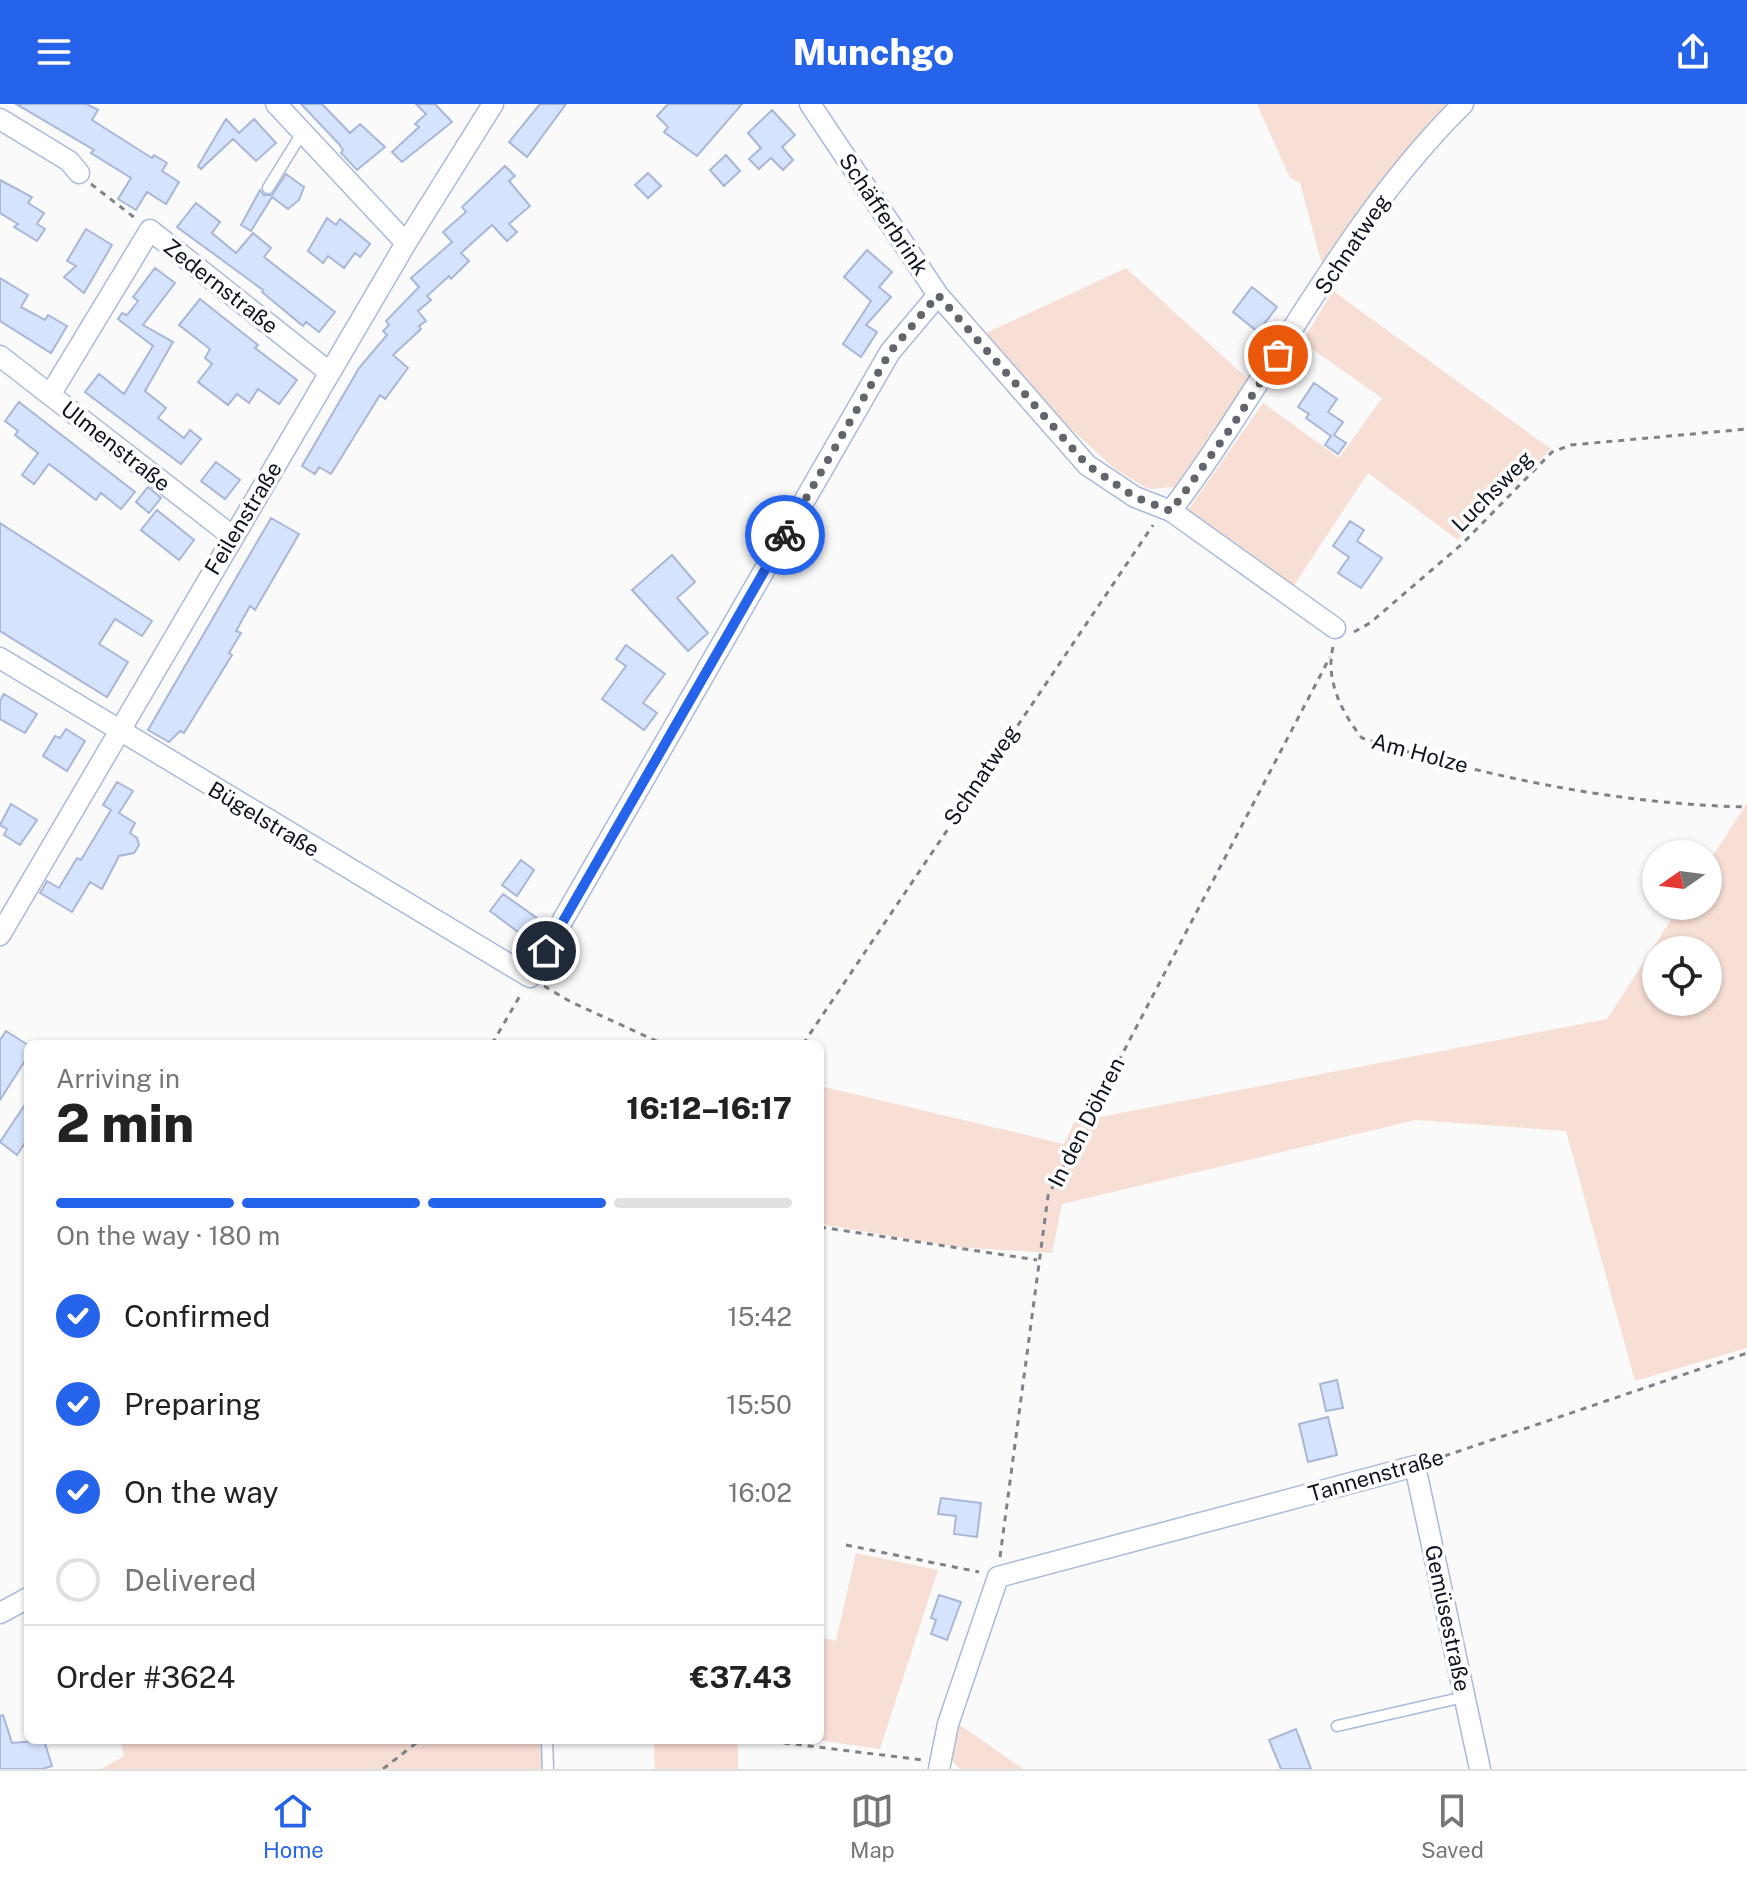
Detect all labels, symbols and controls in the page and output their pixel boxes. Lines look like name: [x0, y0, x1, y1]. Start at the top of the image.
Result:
icon: menu: [32, 30, 76, 74]
icon: share: [1671, 30, 1715, 74]
text: Munchgo: [793, 31, 954, 73]
street label: Schäfferbrink: [834, 148, 934, 280]
street label: Schnatweg: [1309, 189, 1395, 299]
street label: Zedernstraße: [159, 233, 283, 339]
pin: [1244, 321, 1312, 389]
icon: bag: [1256, 333, 1300, 377]
street label: Ulmenstraße: [56, 395, 176, 497]
street label: Luchsweg: [1446, 445, 1538, 537]
street label: Feilenstraße: [199, 457, 287, 579]
courier: [745, 495, 825, 575]
icon: bike: [763, 513, 807, 557]
street label: Schnatweg: [938, 720, 1024, 830]
street label: Am Holze: [1369, 728, 1471, 778]
street label: Bügelstraße: [204, 776, 324, 862]
north arrow: [1642, 840, 1722, 920]
map controls: [1642, 840, 1722, 1016]
pin: [512, 917, 580, 985]
icon: home: [524, 929, 568, 973]
button: locate: [1642, 936, 1722, 1016]
street label: In den Döhren: [1042, 1053, 1130, 1191]
text: Arriving in: [56, 1063, 180, 1094]
text: 16:12–16:17: [626, 1090, 792, 1126]
text: 2 min: [56, 1093, 194, 1154]
text: On the way · 180 m: [56, 1220, 280, 1251]
icon: check: [56, 1294, 100, 1338]
text: Confirmed: [124, 1298, 270, 1334]
text: 15:42: [727, 1301, 792, 1332]
icon: check: [56, 1382, 100, 1426]
text: Preparing: [124, 1386, 261, 1422]
text: 15:50: [726, 1389, 792, 1420]
street label: Tannenstraße: [1305, 1443, 1447, 1507]
icon: check: [56, 1470, 100, 1514]
text: On the way: [124, 1474, 278, 1510]
text: 16:02: [728, 1477, 792, 1508]
street label: Gemüsestraße: [1420, 1542, 1476, 1694]
text: Delivered: [124, 1562, 256, 1598]
text: Order #3624: [56, 1659, 235, 1695]
text: €37.43: [690, 1659, 792, 1695]
tab: Home: [263, 1789, 324, 1863]
tab: Map: [850, 1789, 895, 1863]
tab: Saved: [1421, 1789, 1484, 1863]

